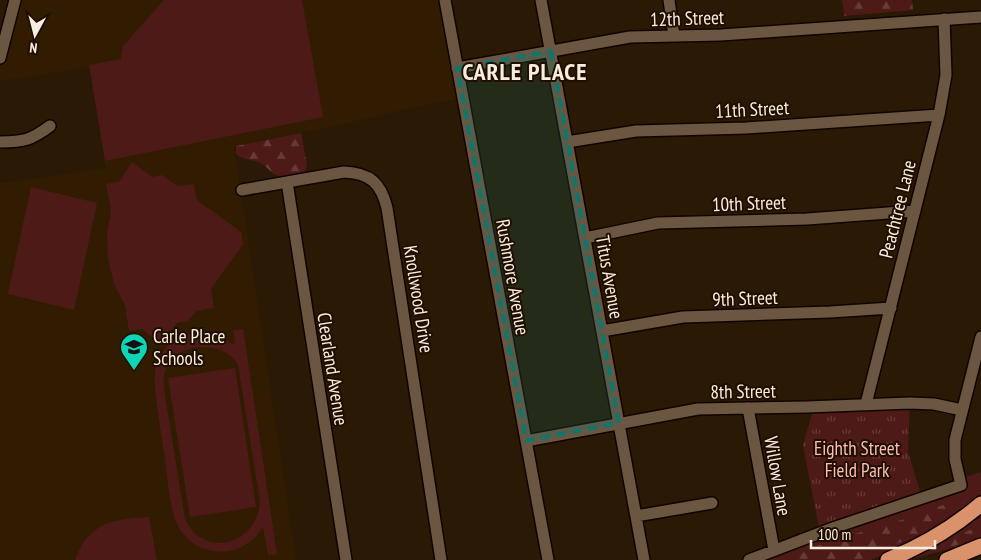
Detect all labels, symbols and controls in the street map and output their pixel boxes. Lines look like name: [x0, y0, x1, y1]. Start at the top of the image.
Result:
street label: 12th Street: [650, 5, 725, 31]
north arrow: [10, 10, 60, 60]
text: N: [29, 39, 38, 57]
district label: CARLE PLACE: [462, 56, 588, 87]
street label: 11th Street: [714, 95, 790, 123]
street label: Peachtree Lane: [873, 157, 921, 260]
street label: 10th Street: [712, 190, 787, 216]
street label: Rushmore Avenue: [491, 217, 535, 337]
street label: Titus Avenue: [591, 234, 629, 321]
street label: Knollwood Drive: [399, 243, 439, 355]
street label: 9th Street: [712, 285, 779, 311]
street label: Clearland Avenue: [312, 311, 354, 427]
place label: Carle Place Schools: [153, 324, 226, 370]
school or university icon: Carle Place Schools: [119, 332, 149, 371]
street label: 8th Street: [710, 378, 777, 404]
street label: Willow Lane: [759, 434, 797, 518]
park label: Eighth Street Field Park: [814, 436, 901, 482]
scale bar: [811, 518, 935, 550]
text: 100 m: [818, 525, 851, 544]

